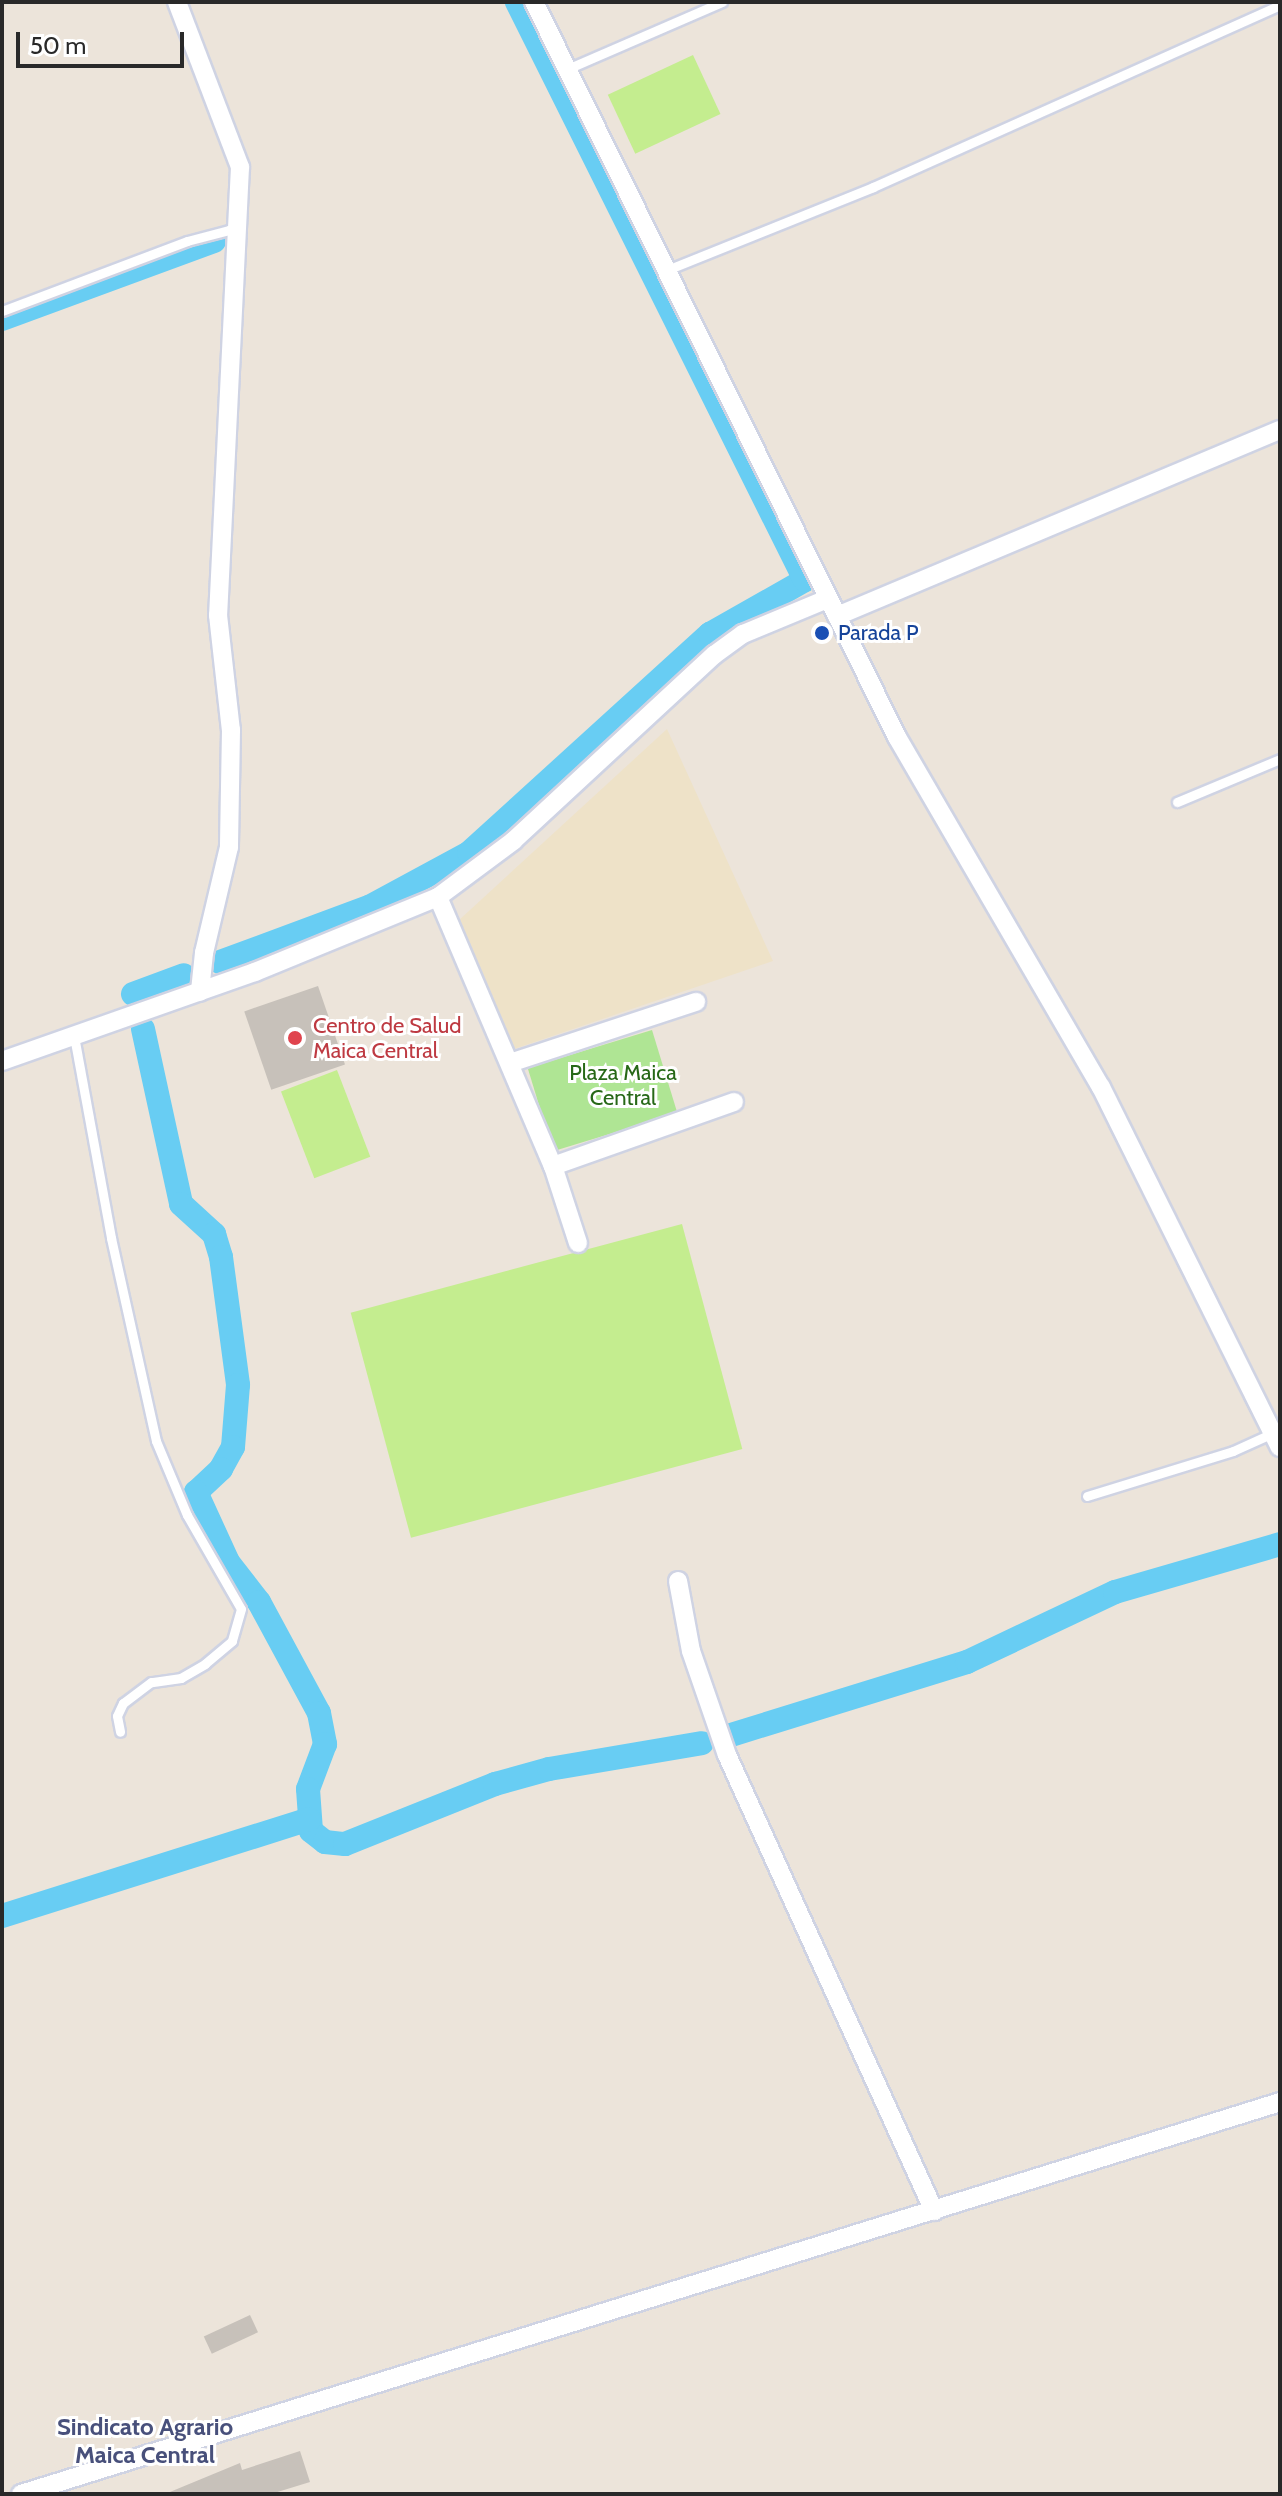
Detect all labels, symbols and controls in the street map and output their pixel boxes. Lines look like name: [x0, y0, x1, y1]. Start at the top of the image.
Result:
scale bar: [20, 16, 188, 66]
text: 50 m: [30, 31, 86, 60]
place label: Parada P: [838, 620, 918, 646]
marker: Parada P: [813, 624, 831, 642]
place label: Centro de Salud Maica Central: [313, 1012, 462, 1064]
marker: Centro de Salud Maica Central: [284, 1027, 306, 1049]
park label: Plaza Maica Central: [569, 1059, 677, 1110]
district label: Sindicato Agrario Maica Central: [57, 2413, 233, 2469]

